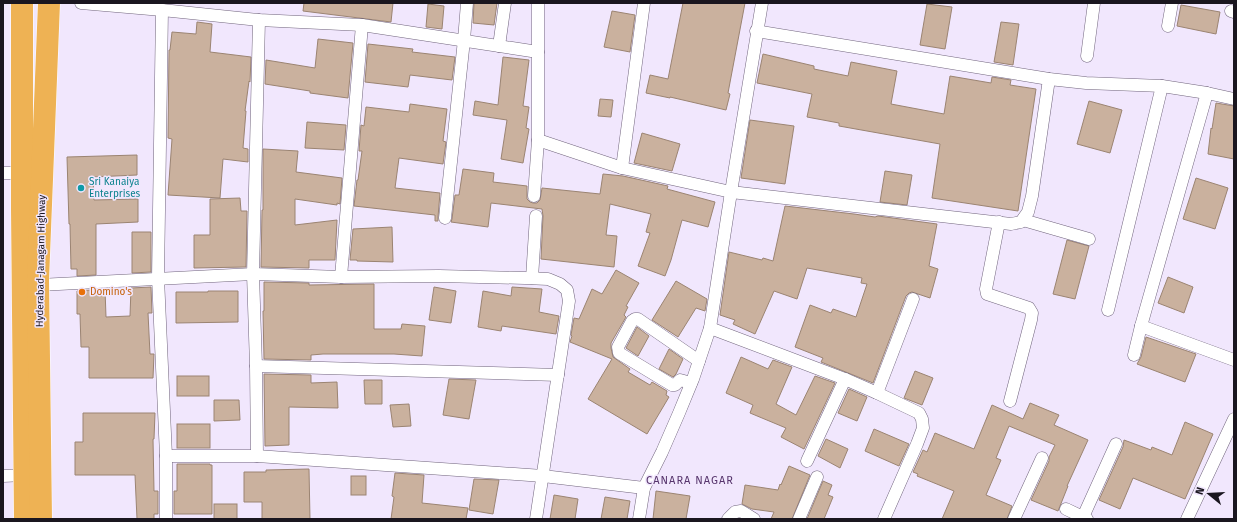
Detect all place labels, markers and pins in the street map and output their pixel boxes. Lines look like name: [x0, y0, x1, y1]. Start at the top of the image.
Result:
place label: Sri Kanaiya Enterprises: [89, 176, 141, 200]
marker: Sri Kanaiya Enterprises: [76, 183, 86, 193]
place label: Domino's: [90, 286, 132, 298]
marker: Domino's: [77, 287, 87, 297]

